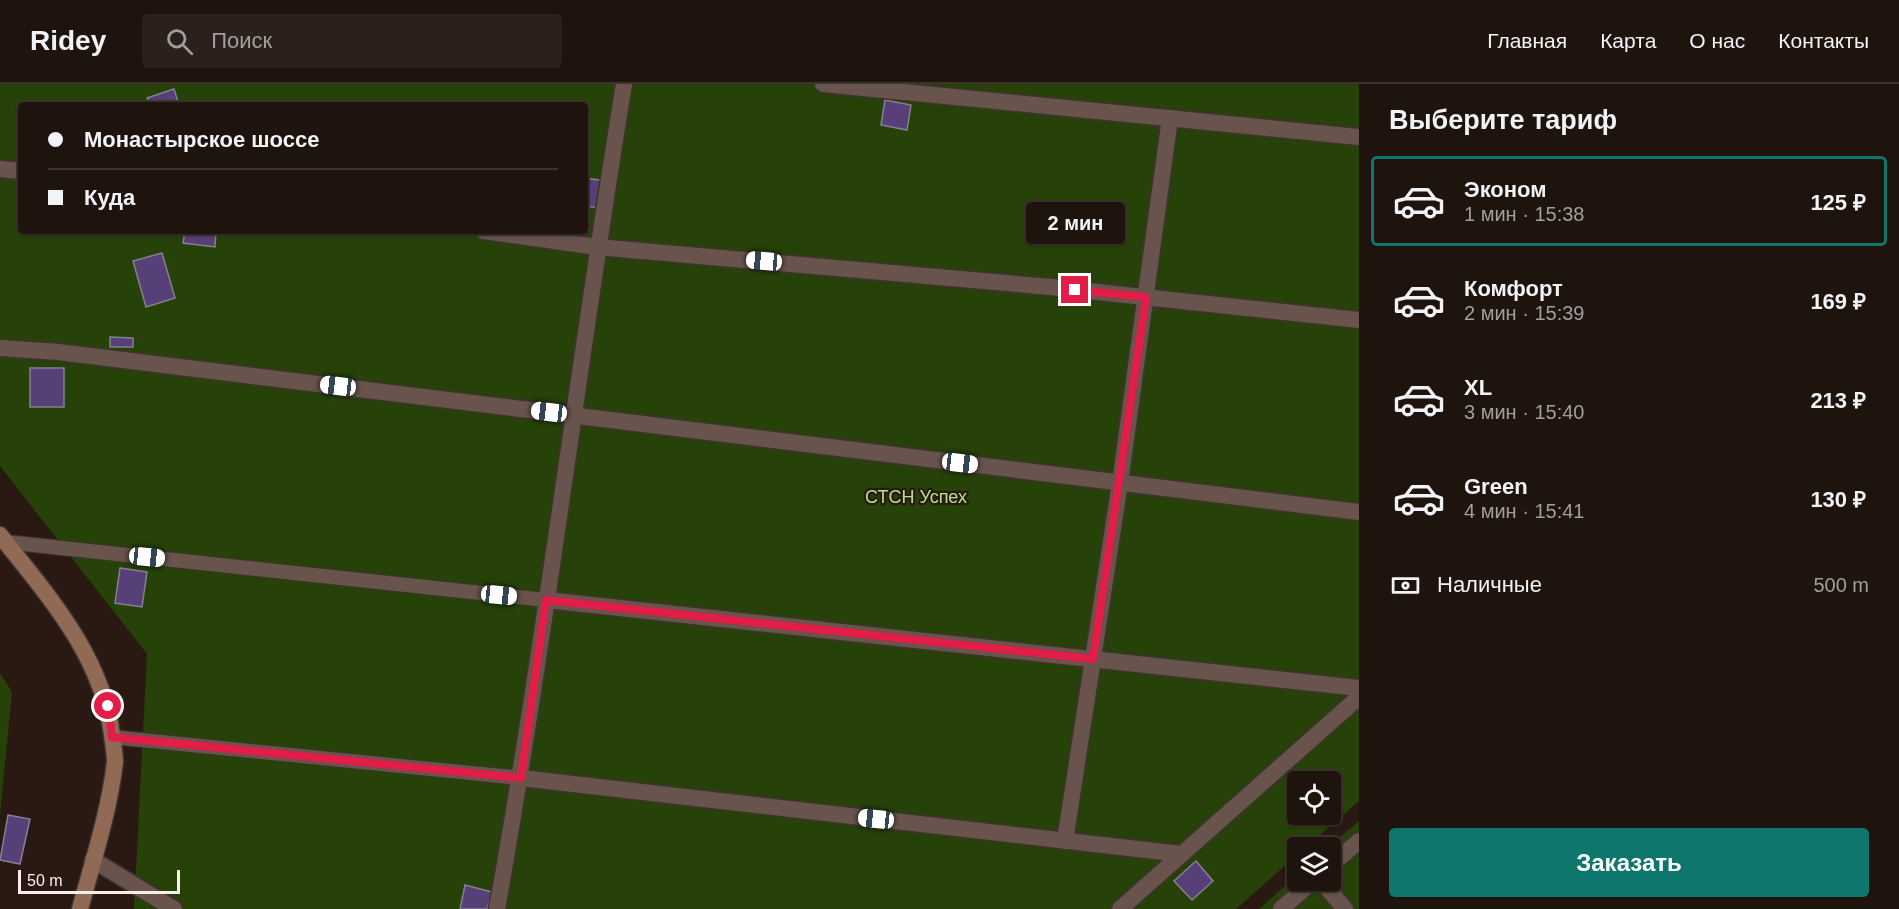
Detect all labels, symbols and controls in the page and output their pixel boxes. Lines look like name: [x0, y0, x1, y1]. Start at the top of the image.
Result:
search box: [142, 14, 562, 68]
text: Ridey: [30, 25, 106, 56]
icon: search: [163, 25, 196, 58]
text: Поиск: [211, 28, 272, 53]
text: Главная: [1487, 29, 1567, 52]
text: Карта: [1600, 29, 1656, 52]
text: О нас: [1689, 29, 1745, 52]
text: Контакты: [1778, 29, 1869, 52]
text: Выберите тариф: [1389, 105, 1617, 135]
text: Монастырское шоссе: [84, 127, 319, 152]
icon: car: [1392, 174, 1446, 228]
text: Эконом: [1464, 177, 1547, 202]
text: Куда: [84, 185, 135, 210]
text: 125 ₽: [1810, 190, 1866, 215]
callout: 2 мин: [1026, 203, 1124, 245]
text: 1 мин · 15:38: [1464, 203, 1584, 225]
text: 2 мин: [1048, 212, 1103, 234]
car: [745, 250, 783, 272]
icon: car: [1392, 273, 1446, 327]
route end: [1061, 276, 1088, 303]
text: Комфорт: [1464, 276, 1563, 301]
text: 169 ₽: [1810, 289, 1866, 314]
text: 2 мин · 15:39: [1464, 302, 1584, 324]
icon: car: [1392, 372, 1446, 426]
car: [319, 375, 357, 397]
text: XL: [1464, 375, 1492, 400]
text: 213 ₽: [1810, 388, 1866, 413]
car: [530, 401, 568, 423]
text: 3 мин · 15:40: [1464, 401, 1584, 423]
car: [941, 452, 979, 474]
icon: car: [1392, 471, 1446, 525]
text: Green: [1464, 474, 1528, 499]
park label: СТСН Успех: [865, 487, 967, 507]
text: 130 ₽: [1810, 487, 1866, 512]
text: 4 мин · 15:41: [1464, 500, 1584, 522]
car: [128, 546, 166, 568]
icon: cash: [1389, 569, 1422, 602]
text: Наличные: [1437, 572, 1542, 597]
text: 500 m: [1813, 574, 1869, 596]
car: [480, 584, 518, 606]
route start: [94, 692, 121, 719]
map controls: [1287, 771, 1341, 891]
button: locate: [1287, 771, 1341, 825]
car: [857, 808, 895, 830]
button: Заказать: [1389, 828, 1869, 897]
button: layers: [1287, 837, 1341, 891]
scale bar: [18, 867, 180, 894]
text: 50 m: [27, 872, 63, 889]

